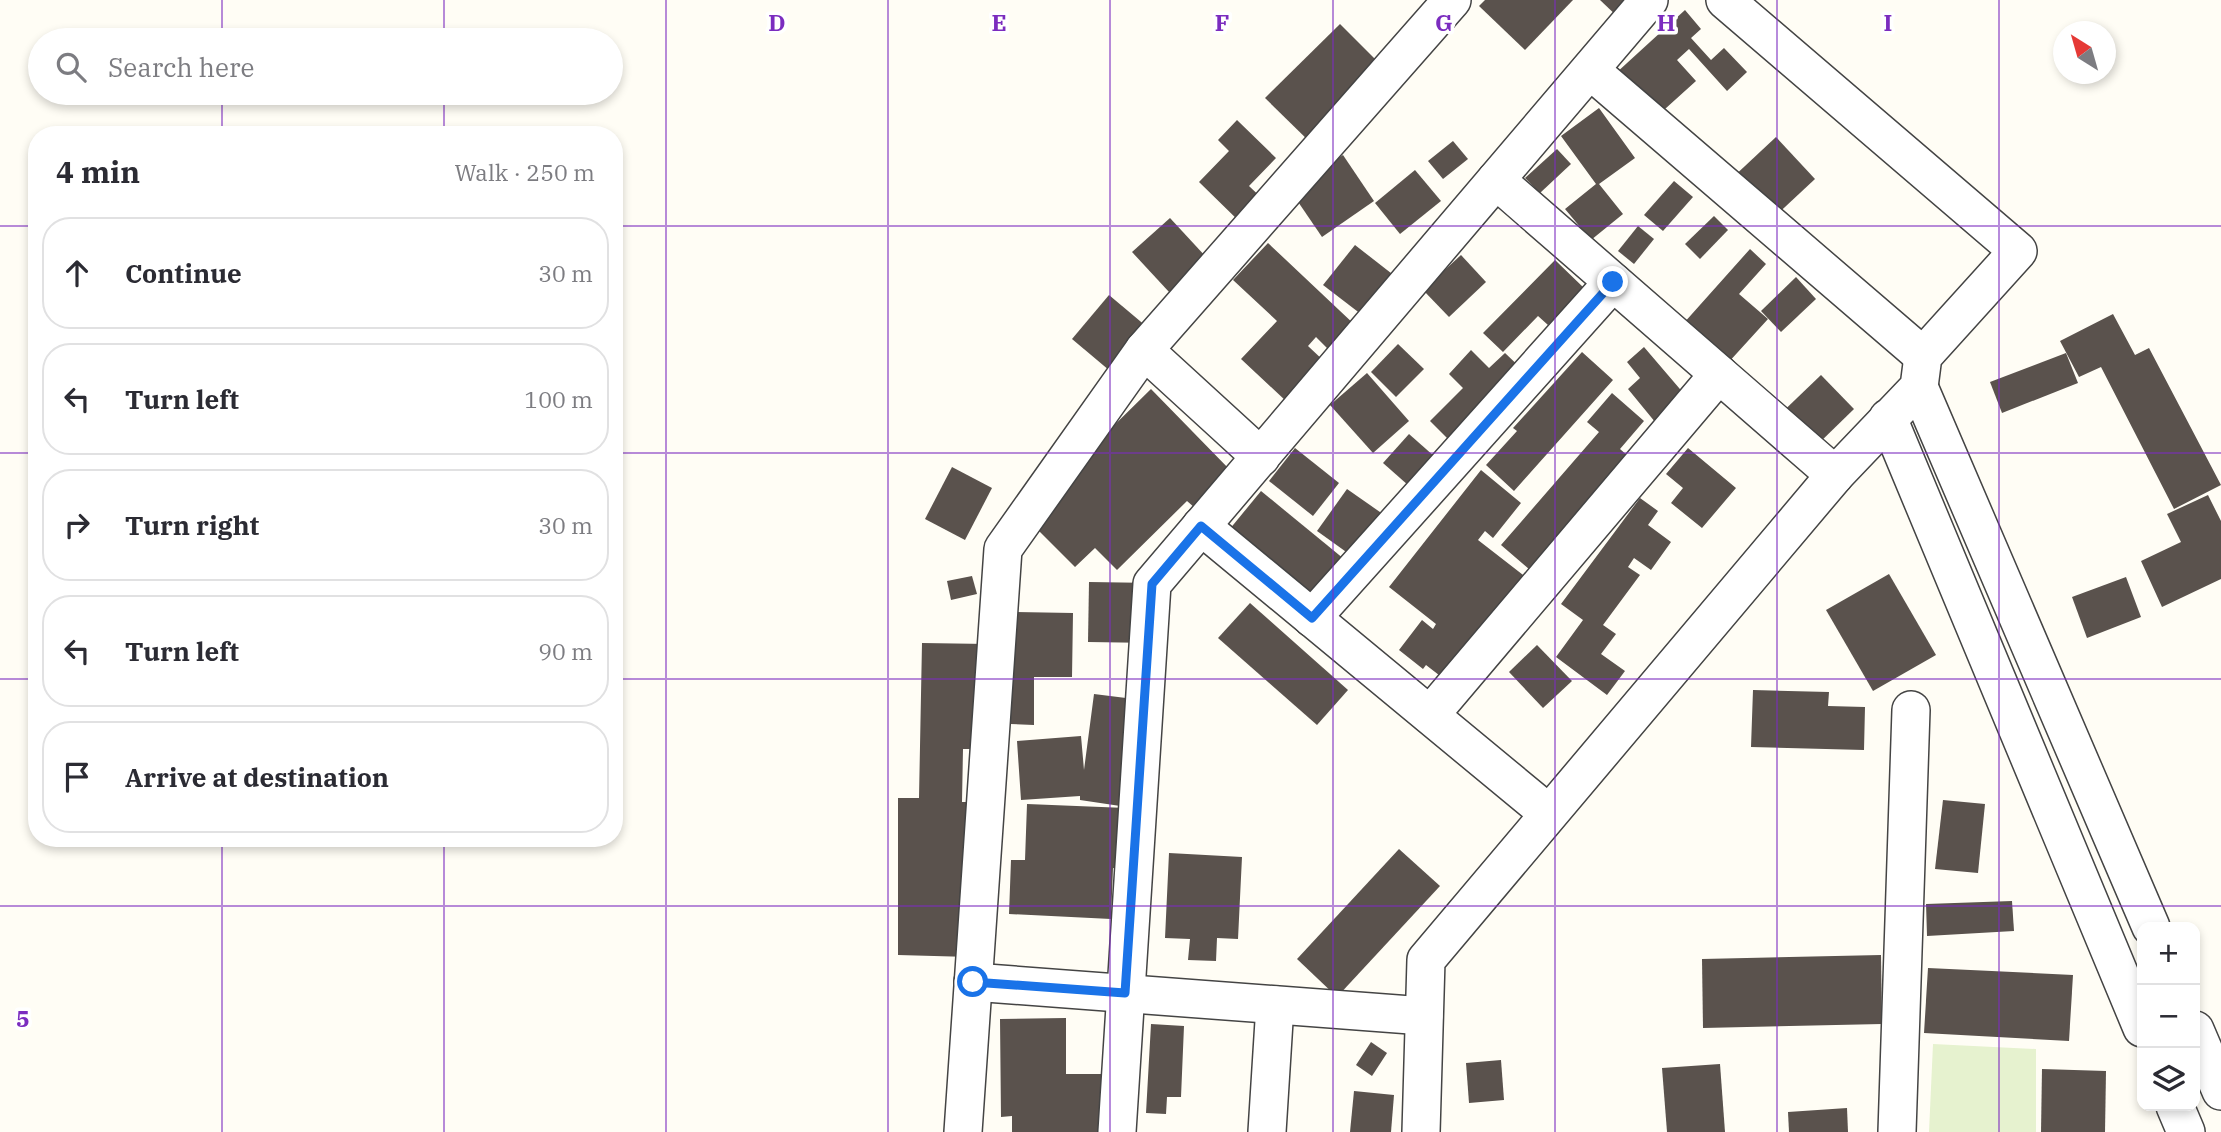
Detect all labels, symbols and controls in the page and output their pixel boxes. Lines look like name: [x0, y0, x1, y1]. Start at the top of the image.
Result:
text: D: [768, 7, 786, 37]
text: E: [991, 7, 1007, 37]
text: F: [1215, 7, 1229, 37]
text: G: [1435, 7, 1453, 37]
text: H: [1657, 7, 1675, 37]
text: I: [1884, 7, 1892, 37]
north arrow: [2053, 21, 2116, 84]
search box: [28, 28, 623, 105]
icon: search: [52, 48, 90, 86]
text: Search here: [108, 50, 254, 84]
text: 4 min: [56, 152, 140, 191]
text: Walk · 250 m: [454, 157, 595, 187]
icon: ahead: [58, 254, 96, 292]
text: Continue: [125, 256, 242, 290]
text: 30 m: [538, 258, 593, 288]
route end: [1597, 266, 1628, 297]
icon: left: [58, 380, 96, 418]
text: Turn left: [125, 382, 239, 416]
text: 100 m: [524, 384, 593, 414]
icon: right: [58, 506, 96, 544]
text: Turn right: [125, 508, 259, 542]
text: 30 m: [538, 510, 593, 540]
icon: left: [58, 632, 96, 670]
text: Turn left: [125, 634, 239, 668]
text: 90 m: [538, 636, 593, 666]
icon: arrive: [58, 758, 96, 796]
text: Arrive at destination: [125, 760, 389, 794]
map controls: [2137, 922, 2200, 1111]
button: +: [2137, 922, 2200, 985]
route start: [957, 966, 988, 997]
button: −: [2137, 985, 2200, 1048]
text: 5: [16, 1003, 30, 1033]
button: layers: [2137, 1048, 2200, 1111]

